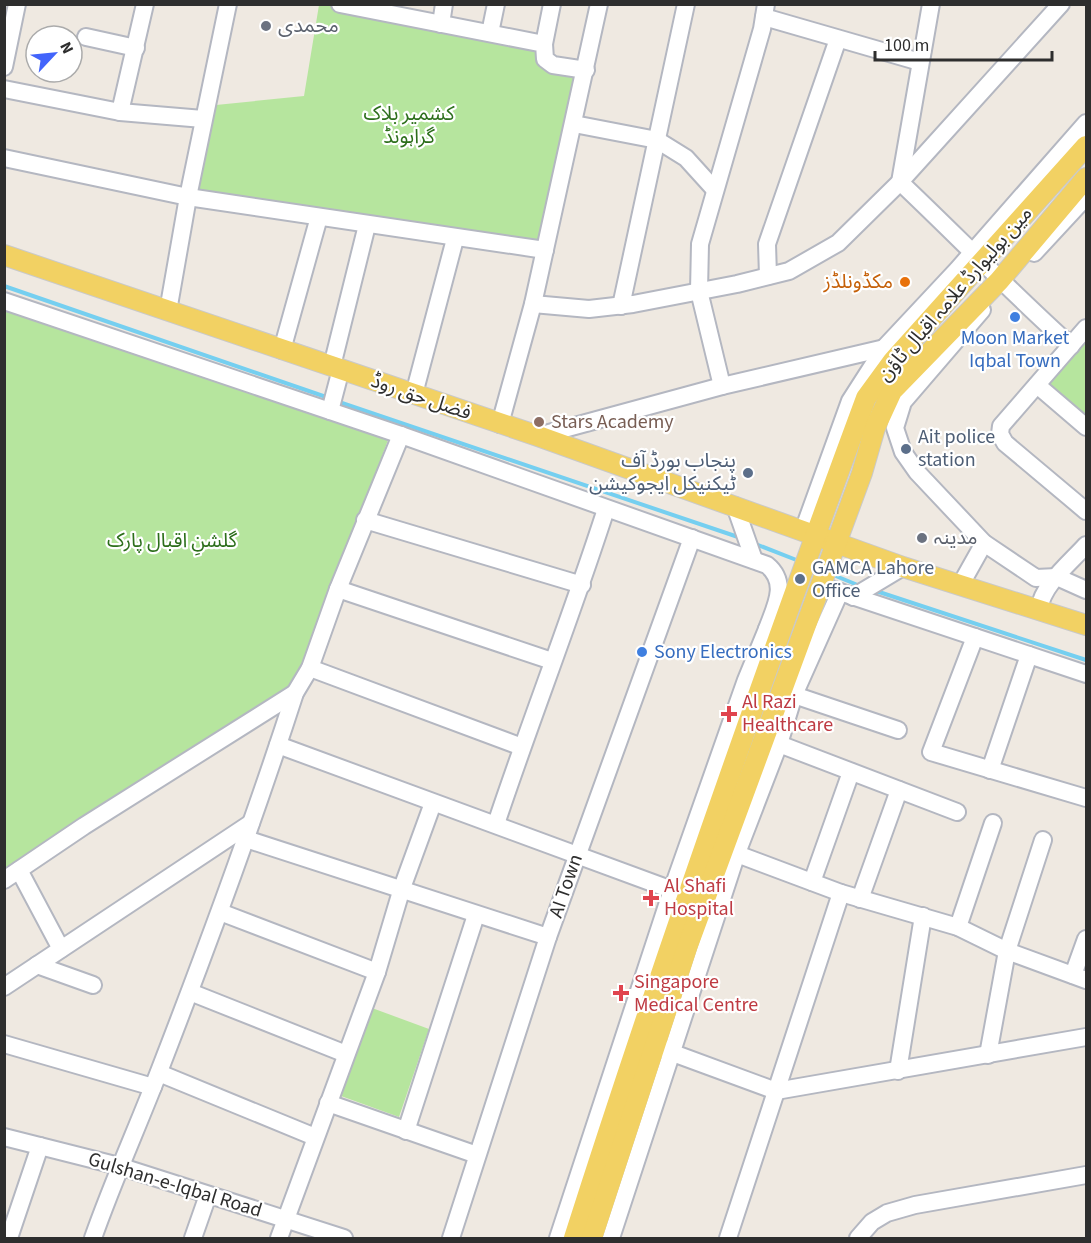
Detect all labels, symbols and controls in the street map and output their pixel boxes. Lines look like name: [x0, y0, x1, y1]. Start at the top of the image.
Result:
place label: محمدی: [278, 12, 339, 40]
marker: محمدی: [259, 19, 273, 33]
north arrow: [24, 24, 84, 84]
scale bar: [875, 24, 1052, 62]
text: 100 m: [884, 33, 929, 58]
text: N: [54, 38, 79, 57]
park label: کشمیر بلاک ﮔﺮﺍﮨﻮﻧﮉ: [363, 100, 455, 151]
street label: مین بولیوارڈ علامہ اقبال ٹاؤن: [871, 201, 1039, 387]
place label: مکڈونلڈز: [822, 268, 893, 296]
marker: مکڈونلڈز: [898, 275, 912, 289]
marker: Moon Market Iqbal Town: [1008, 310, 1022, 324]
place label: Moon Market Iqbal Town: [961, 324, 1070, 375]
street label: فضل حق روڈ: [367, 367, 475, 427]
place label: Stars Academy: [551, 408, 674, 436]
marker: Stars Academy: [532, 415, 546, 429]
place label: Ait police station: [918, 423, 995, 474]
marker: Ait police station: [899, 442, 913, 456]
place label: پنجاب بورڈ آف ٹیکنیکل ایجوکیشن: [589, 447, 736, 498]
marker: پنجاب بورڈ آف ٹیکنیکل ایجوکیشن: [741, 466, 755, 480]
place label: مدینہ: [934, 524, 978, 552]
park label: گلشنِ اقبال پارک: [107, 527, 238, 556]
marker: مدینہ: [915, 531, 929, 545]
place label: GAMCA Lahore Office: [812, 554, 934, 605]
marker: GAMCA Lahore Office: [793, 572, 807, 586]
place label: Sony Electronics: [654, 638, 792, 666]
marker: Sony Electronics: [635, 645, 649, 659]
place label: Al Razi Healthcare: [742, 688, 833, 739]
marker: Al Razi Healthcare: [720, 705, 738, 723]
street label: AI Town: [542, 850, 590, 922]
place label: Al Shafi Hospital: [664, 872, 734, 923]
marker: Al Shafi Hospital: [642, 889, 660, 907]
place label: Singapore Medical Centre: [634, 968, 758, 1019]
marker: Singapore Medical Centre: [612, 984, 630, 1002]
street label: Gulshan-e-Iqbal Road: [85, 1145, 265, 1225]

